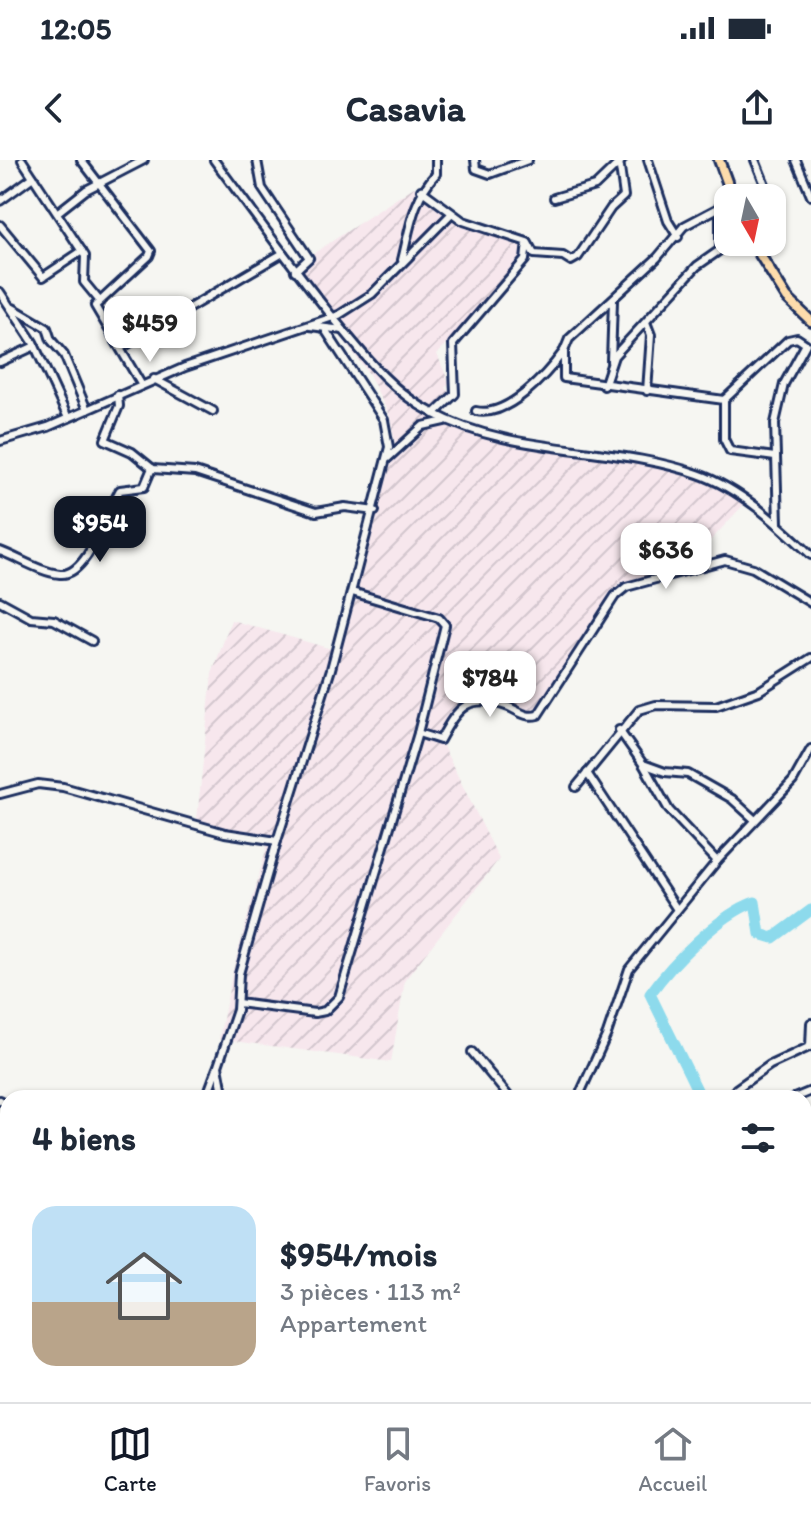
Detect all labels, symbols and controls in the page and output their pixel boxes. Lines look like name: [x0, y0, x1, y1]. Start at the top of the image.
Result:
text: 12:05: [40, 10, 111, 47]
icon: back: [32, 86, 76, 130]
icon: share: [735, 86, 779, 130]
text: Casavia: [345, 87, 466, 130]
north arrow: [714, 184, 786, 256]
map controls: [714, 184, 786, 256]
pin: $459: [103, 296, 197, 364]
text: $459: [122, 306, 178, 338]
pin: $954: [53, 496, 147, 564]
text: $954: [72, 506, 128, 538]
pin: $636: [619, 523, 713, 591]
text: $636: [639, 533, 693, 565]
pin: $784: [443, 651, 537, 719]
text: $784: [462, 661, 518, 693]
icon: filters: [736, 1116, 780, 1160]
text: 4 biens: [32, 1118, 136, 1159]
text: $954/mois: [280, 1234, 437, 1275]
icon: home: [96, 1238, 192, 1334]
text: 3 pièces · 113 m²: [280, 1275, 461, 1307]
text: Appartement: [280, 1307, 427, 1339]
tab: Carte: [104, 1422, 157, 1497]
tab: Favoris: [364, 1422, 431, 1497]
tab: Accueil: [638, 1422, 707, 1497]

